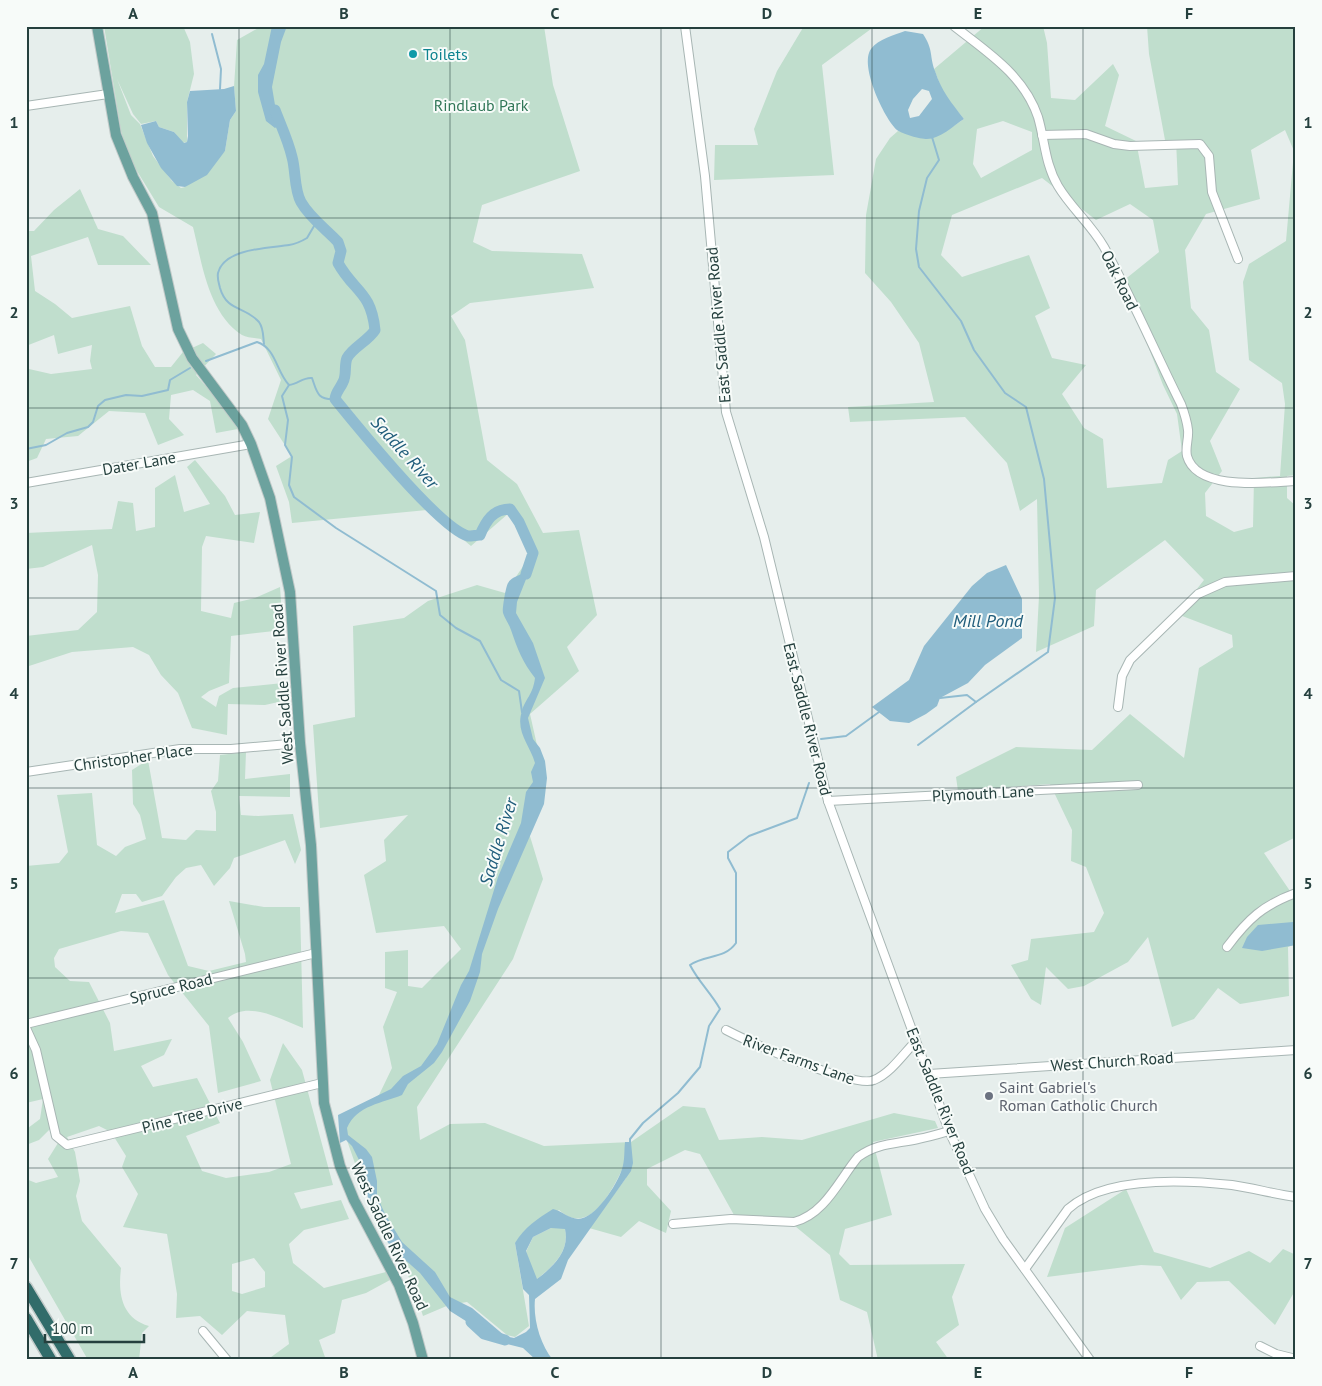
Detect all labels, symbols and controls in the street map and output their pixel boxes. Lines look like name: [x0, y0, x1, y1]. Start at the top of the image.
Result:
text: A: [128, 3, 138, 23]
text: B: [339, 3, 349, 23]
text: C: [551, 3, 560, 23]
text: D: [762, 3, 772, 23]
text: E: [974, 3, 982, 23]
text: F: [1185, 3, 1193, 23]
place label: Toilets: [423, 44, 468, 64]
marker: Toilets: [407, 48, 419, 60]
park label: Rindlaub Park: [434, 95, 529, 115]
text: 1: [9, 112, 19, 132]
text: 1: [1303, 112, 1313, 132]
street label: East Saddle River Road: [701, 246, 735, 404]
street label: Oak Road: [1097, 247, 1143, 313]
text: 2: [9, 302, 19, 322]
text: 2: [1303, 302, 1313, 322]
water label: Saddle River: [366, 411, 445, 494]
street label: Dater Lane: [101, 447, 177, 479]
text: 3: [9, 493, 19, 513]
text: 3: [1303, 493, 1313, 513]
street label: West Saddle River Road: [266, 603, 298, 765]
water label: Mill Pond: [953, 609, 1024, 632]
street label: East Saddle River Road: [779, 641, 837, 797]
text: 4: [9, 683, 19, 703]
text: 4: [1303, 683, 1313, 703]
street label: Christopher Place: [72, 739, 194, 775]
street label: Plymouth Lane: [931, 780, 1035, 806]
water label: Saddle River: [474, 794, 523, 889]
text: 5: [9, 873, 19, 893]
text: 5: [1303, 873, 1313, 893]
street label: Spruce Road: [128, 968, 214, 1008]
street label: East Saddle River Road: [902, 1025, 980, 1177]
street label: River Farms Lane: [740, 1029, 858, 1089]
street label: West Church Road: [1050, 1047, 1174, 1075]
text: 6: [9, 1063, 19, 1083]
text: 6: [1303, 1063, 1313, 1083]
place label: Saint Gabriel's Roman Catholic Church: [999, 1077, 1158, 1115]
marker: Saint Gabriel's Roman Catholic Church: [983, 1090, 995, 1102]
street label: Pine Tree Drive: [140, 1093, 244, 1137]
street label: West Saddle River Road: [347, 1159, 433, 1313]
text: 7: [9, 1253, 19, 1273]
text: 7: [1303, 1253, 1313, 1273]
scale bar: [45, 1311, 144, 1343]
text: 100 m: [52, 1319, 93, 1338]
text: A: [128, 1362, 138, 1382]
text: B: [339, 1362, 349, 1382]
text: C: [551, 1362, 560, 1382]
text: D: [762, 1362, 772, 1382]
text: E: [974, 1362, 982, 1382]
text: F: [1185, 1362, 1193, 1382]

